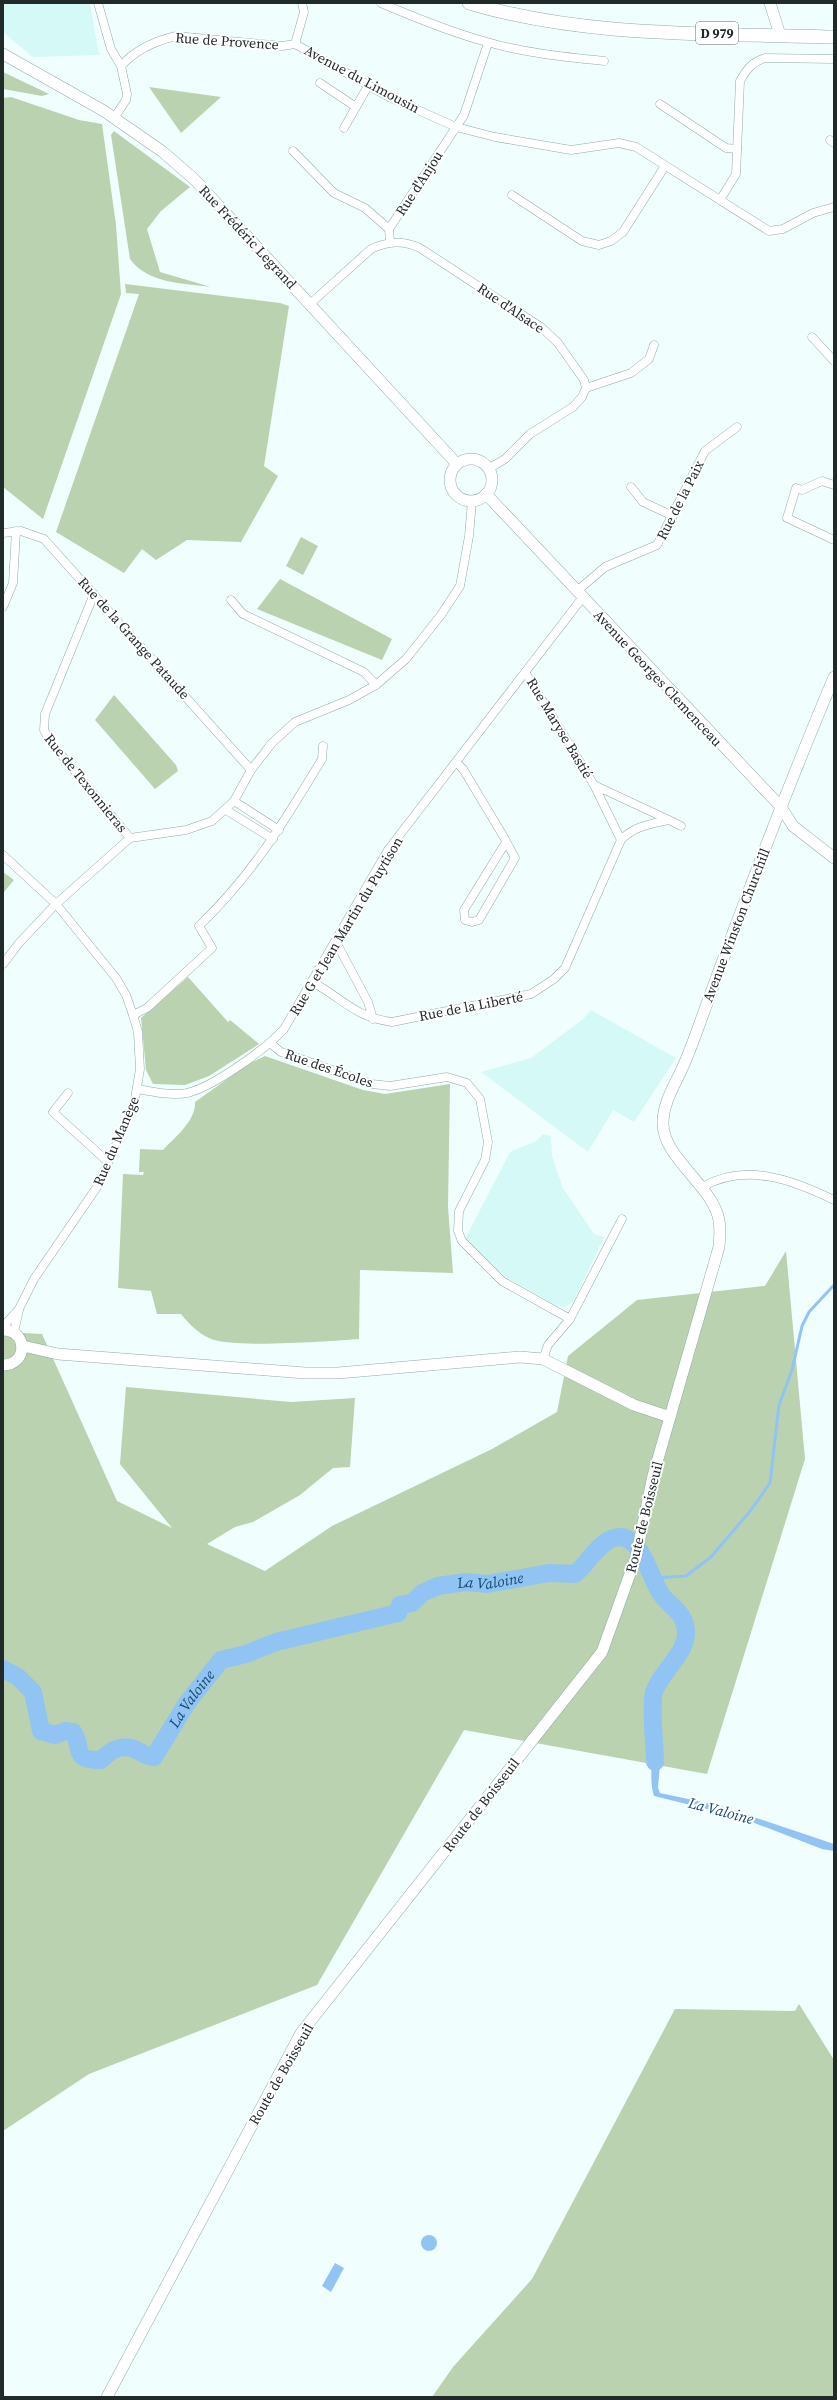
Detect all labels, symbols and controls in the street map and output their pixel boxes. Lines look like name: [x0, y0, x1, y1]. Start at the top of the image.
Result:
road number: D 979: [696, 22, 738, 44]
street label: Rue de Provence: [175, 27, 279, 55]
street label: Avenue du Limousin: [301, 40, 424, 118]
street label: Rue d'Anjou: [391, 147, 447, 219]
street label: Rue Frédéric Legrand: [195, 181, 302, 293]
street label: Rue d'Alsace: [473, 278, 549, 338]
street label: Rue de la Paix: [651, 456, 709, 543]
street label: Rue de la Grange Pataude: [73, 572, 195, 704]
street label: Avenue Georges Clemenceau: [589, 605, 727, 751]
street label: Rue Maryse Bastié: [522, 674, 598, 782]
street label: Rue de Texonnieras: [40, 729, 132, 837]
street label: Rue G et Jean Martin du Puytison: [284, 832, 408, 1019]
street label: Avenue Winston Churchill: [697, 845, 775, 1005]
street label: Rue de la Liberté: [417, 986, 525, 1026]
street label: Rue des Écoles: [282, 1044, 376, 1092]
street label: Rue du Manège: [88, 1093, 144, 1189]
street label: Route de Boisseuil: [620, 1459, 668, 1575]
water label: La Valoine: [455, 1567, 525, 1594]
water label: La Valoine: [163, 1665, 219, 1732]
street label: Route de Boisseuil: [438, 1754, 524, 1856]
water label: La Valoine: [685, 1792, 756, 1829]
street label: Route de Boisseuil: [244, 2019, 318, 2129]

